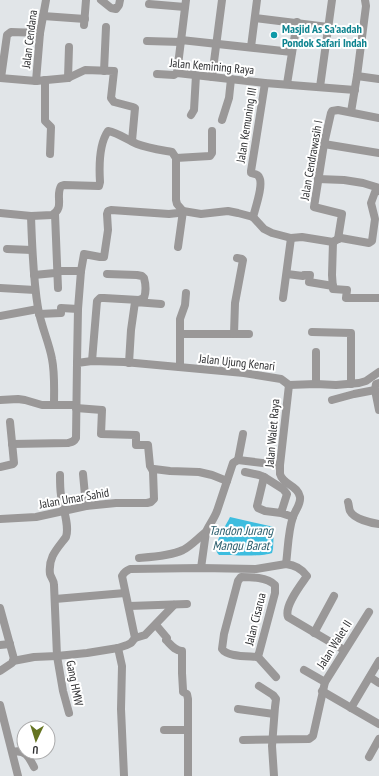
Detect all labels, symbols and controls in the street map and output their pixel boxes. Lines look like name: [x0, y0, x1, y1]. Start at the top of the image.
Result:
street label: Jalan Cendana: [18, 9, 40, 70]
place label: Masjid As Sa'aadah Pondok Safari Indah: [282, 21, 367, 50]
marker: Masjid As Sa'aadah Pondok Safari Indah: [269, 30, 279, 40]
street label: Jalan Kemining Raya: [168, 55, 255, 77]
street label: Jalan Kemuning III: [233, 86, 259, 165]
street label: Jalan Cendrawasih I: [296, 119, 325, 202]
street label: Jalan Ujung Kenari: [197, 350, 276, 373]
street label: Jalan Walet Raya: [261, 398, 282, 469]
street label: Jalan Umar Sahid: [37, 484, 110, 512]
water label: Tandon Jurang Mangu Barat: [209, 522, 274, 554]
street label: Jalan Cisarua: [241, 591, 269, 648]
street label: Jalan Walet II: [313, 617, 355, 672]
street label: Gang HMW: [63, 659, 87, 707]
north arrow: [16, 720, 56, 760]
text: U: [32, 743, 39, 757]

